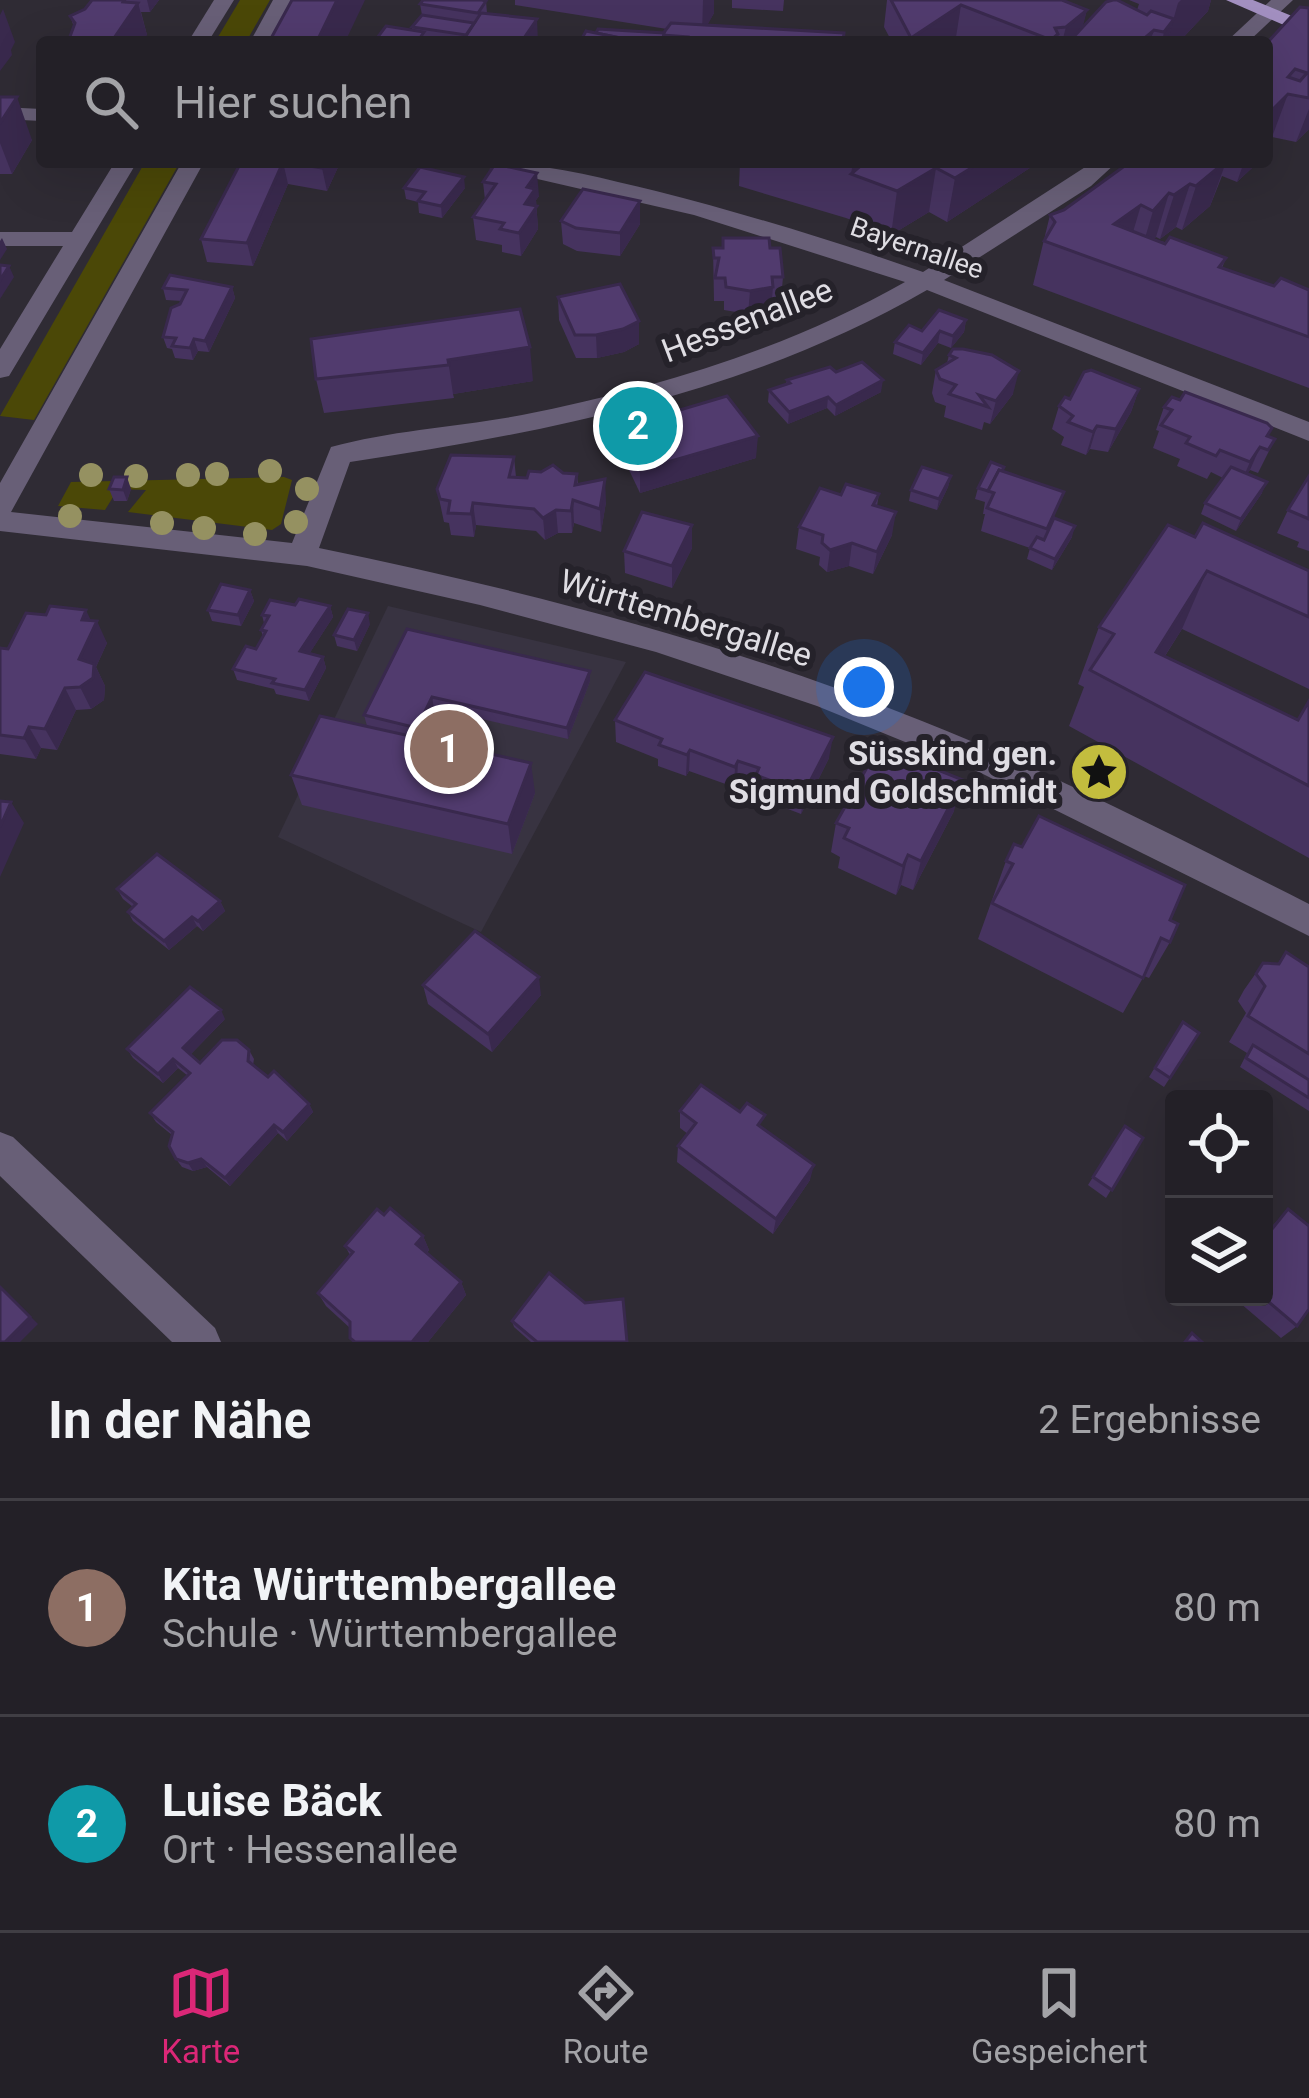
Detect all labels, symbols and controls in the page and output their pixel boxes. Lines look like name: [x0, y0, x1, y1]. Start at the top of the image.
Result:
search box: [36, 36, 1273, 168]
icon: search: [78, 69, 144, 135]
text: Hier suchen: [174, 76, 412, 129]
street label: Bayernallee: [846, 210, 988, 286]
street label: Hessenallee: [656, 270, 838, 370]
pin: 2: [599, 381, 677, 471]
street label: Württembergallee: [555, 561, 817, 675]
your location: [834, 657, 894, 717]
pin: 1: [410, 704, 488, 794]
place label: Süsskind gen. Sigmund Goldschmidt: [729, 734, 1057, 811]
place icon: Süsskind gen. Sigmund Goldschmidt: [1068, 741, 1130, 803]
map controls: [1165, 1090, 1273, 1306]
button: locate: [1165, 1090, 1273, 1198]
button: layers: [1165, 1198, 1273, 1306]
text: In der Nähe: [48, 1391, 311, 1450]
text: 2 Ergebnisse: [1038, 1397, 1261, 1443]
text: Kita Württembergallee: [162, 1558, 616, 1611]
text: 1: [76, 1585, 98, 1631]
text: 80 m: [1173, 1585, 1261, 1631]
text: Schule · Württembergallee: [162, 1611, 617, 1657]
text: Luise Bäck: [162, 1774, 382, 1827]
text: 2: [76, 1801, 98, 1847]
text: 80 m: [1173, 1801, 1261, 1847]
text: Ort · Hessenallee: [162, 1827, 458, 1873]
tab: Karte: [161, 1960, 240, 2071]
tab: Route: [563, 1960, 648, 2071]
tab: Gespeichert: [971, 1960, 1148, 2071]

